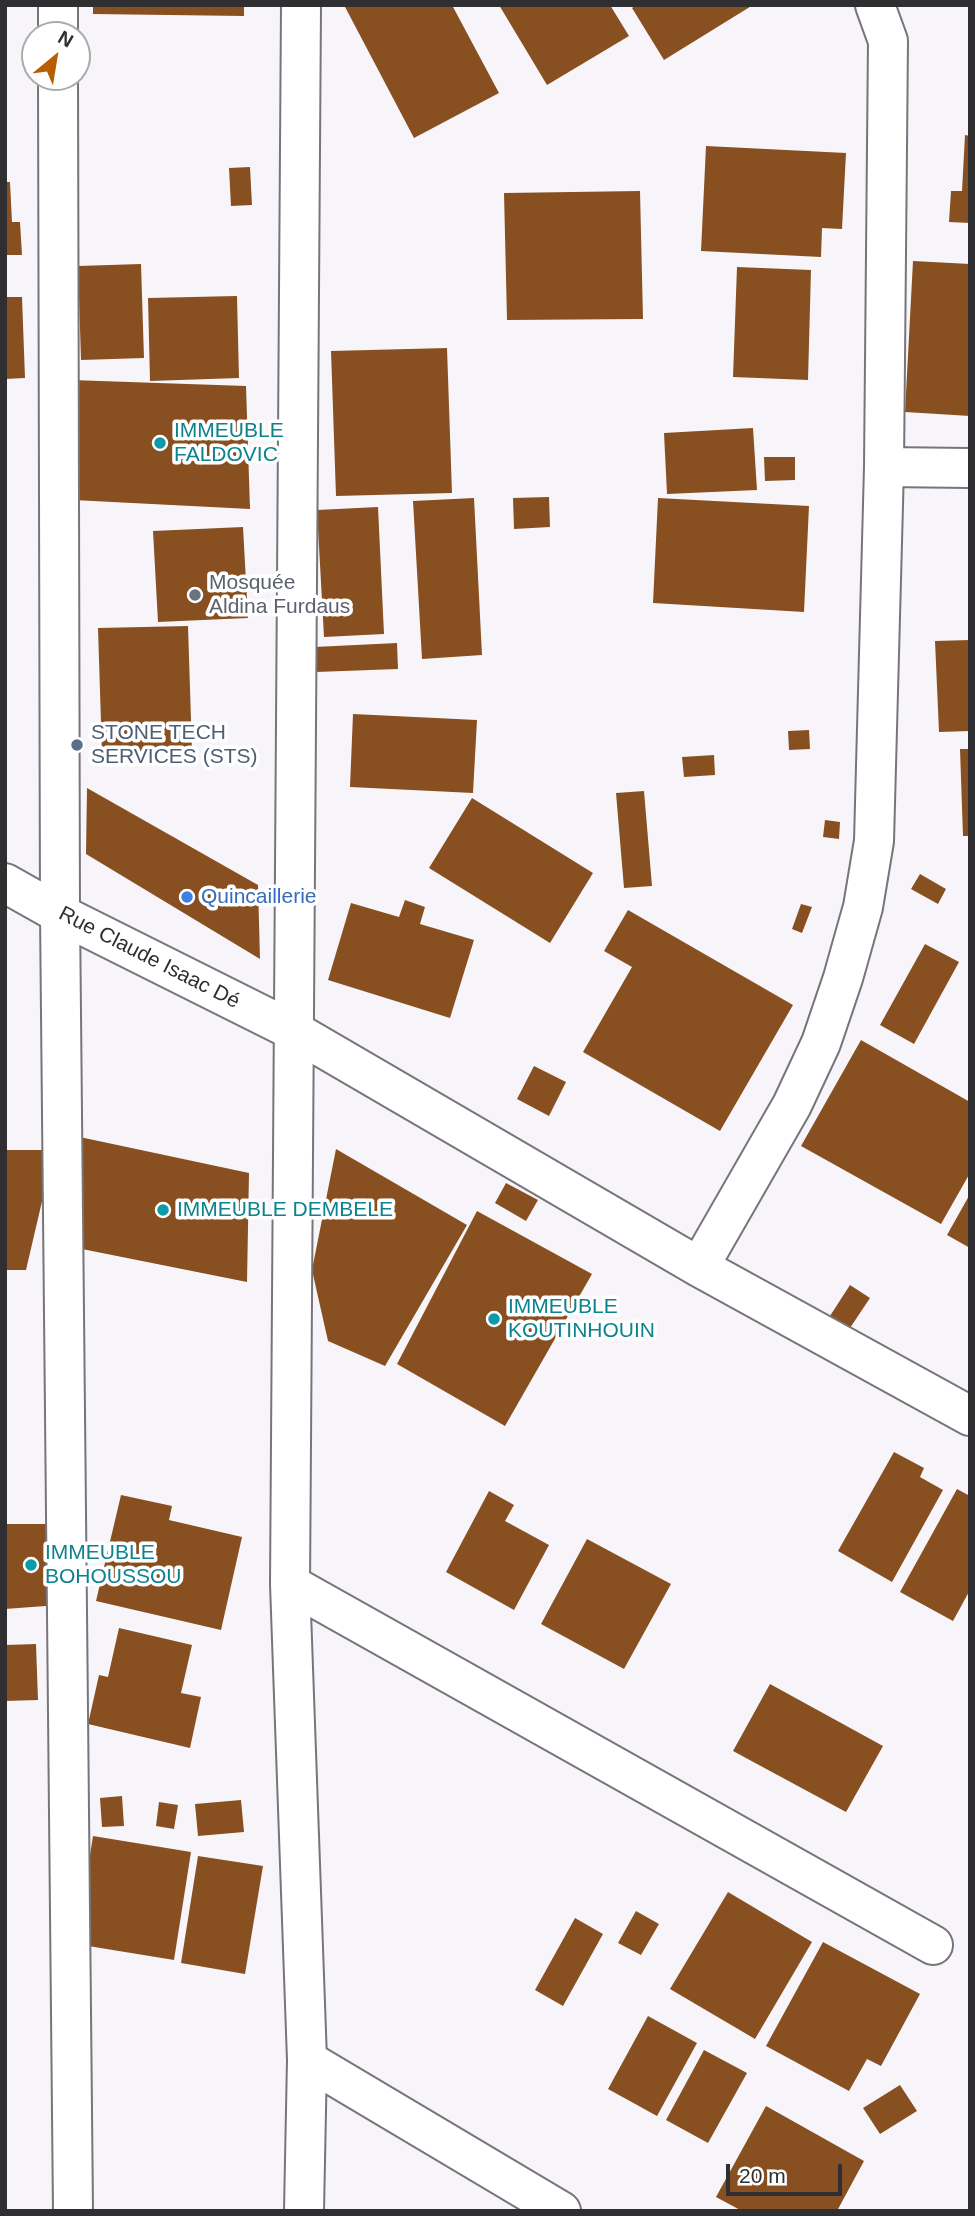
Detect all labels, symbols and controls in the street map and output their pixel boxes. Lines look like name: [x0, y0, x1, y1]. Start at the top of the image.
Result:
north arrow: [21, 21, 91, 91]
text: N: [55, 27, 77, 52]
place label: IMMEUBLE FALDOVIC: [174, 418, 284, 468]
marker: IMMEUBLE FALDOVIC: [152, 435, 168, 451]
place label: Mosquée Aldina Furdaus: [209, 570, 350, 620]
marker: Mosquée Aldina Furdaus: [187, 587, 203, 603]
place label: STONE TECH SERVICES (STS): [91, 720, 257, 770]
marker: STONE TECH SERVICES (STS): [69, 737, 85, 753]
place label: Quincaillerie: [201, 884, 317, 910]
marker: Quincaillerie: [179, 889, 195, 905]
street label: Rue Claude Isaac Dé: [54, 901, 244, 1015]
place label: IMMEUBLE DEMBELE: [177, 1197, 393, 1223]
marker: IMMEUBLE DEMBELE: [155, 1202, 171, 1218]
place label: IMMEUBLE KOUTINHOUIN: [508, 1294, 655, 1344]
marker: IMMEUBLE KOUTINHOUIN: [486, 1311, 502, 1327]
place label: IMMEUBLE BOHOUSSOU: [45, 1540, 182, 1590]
marker: IMMEUBLE BOHOUSSOU: [23, 1557, 39, 1573]
scale bar: [730, 2150, 846, 2194]
text: 20 m: [739, 2164, 786, 2187]

